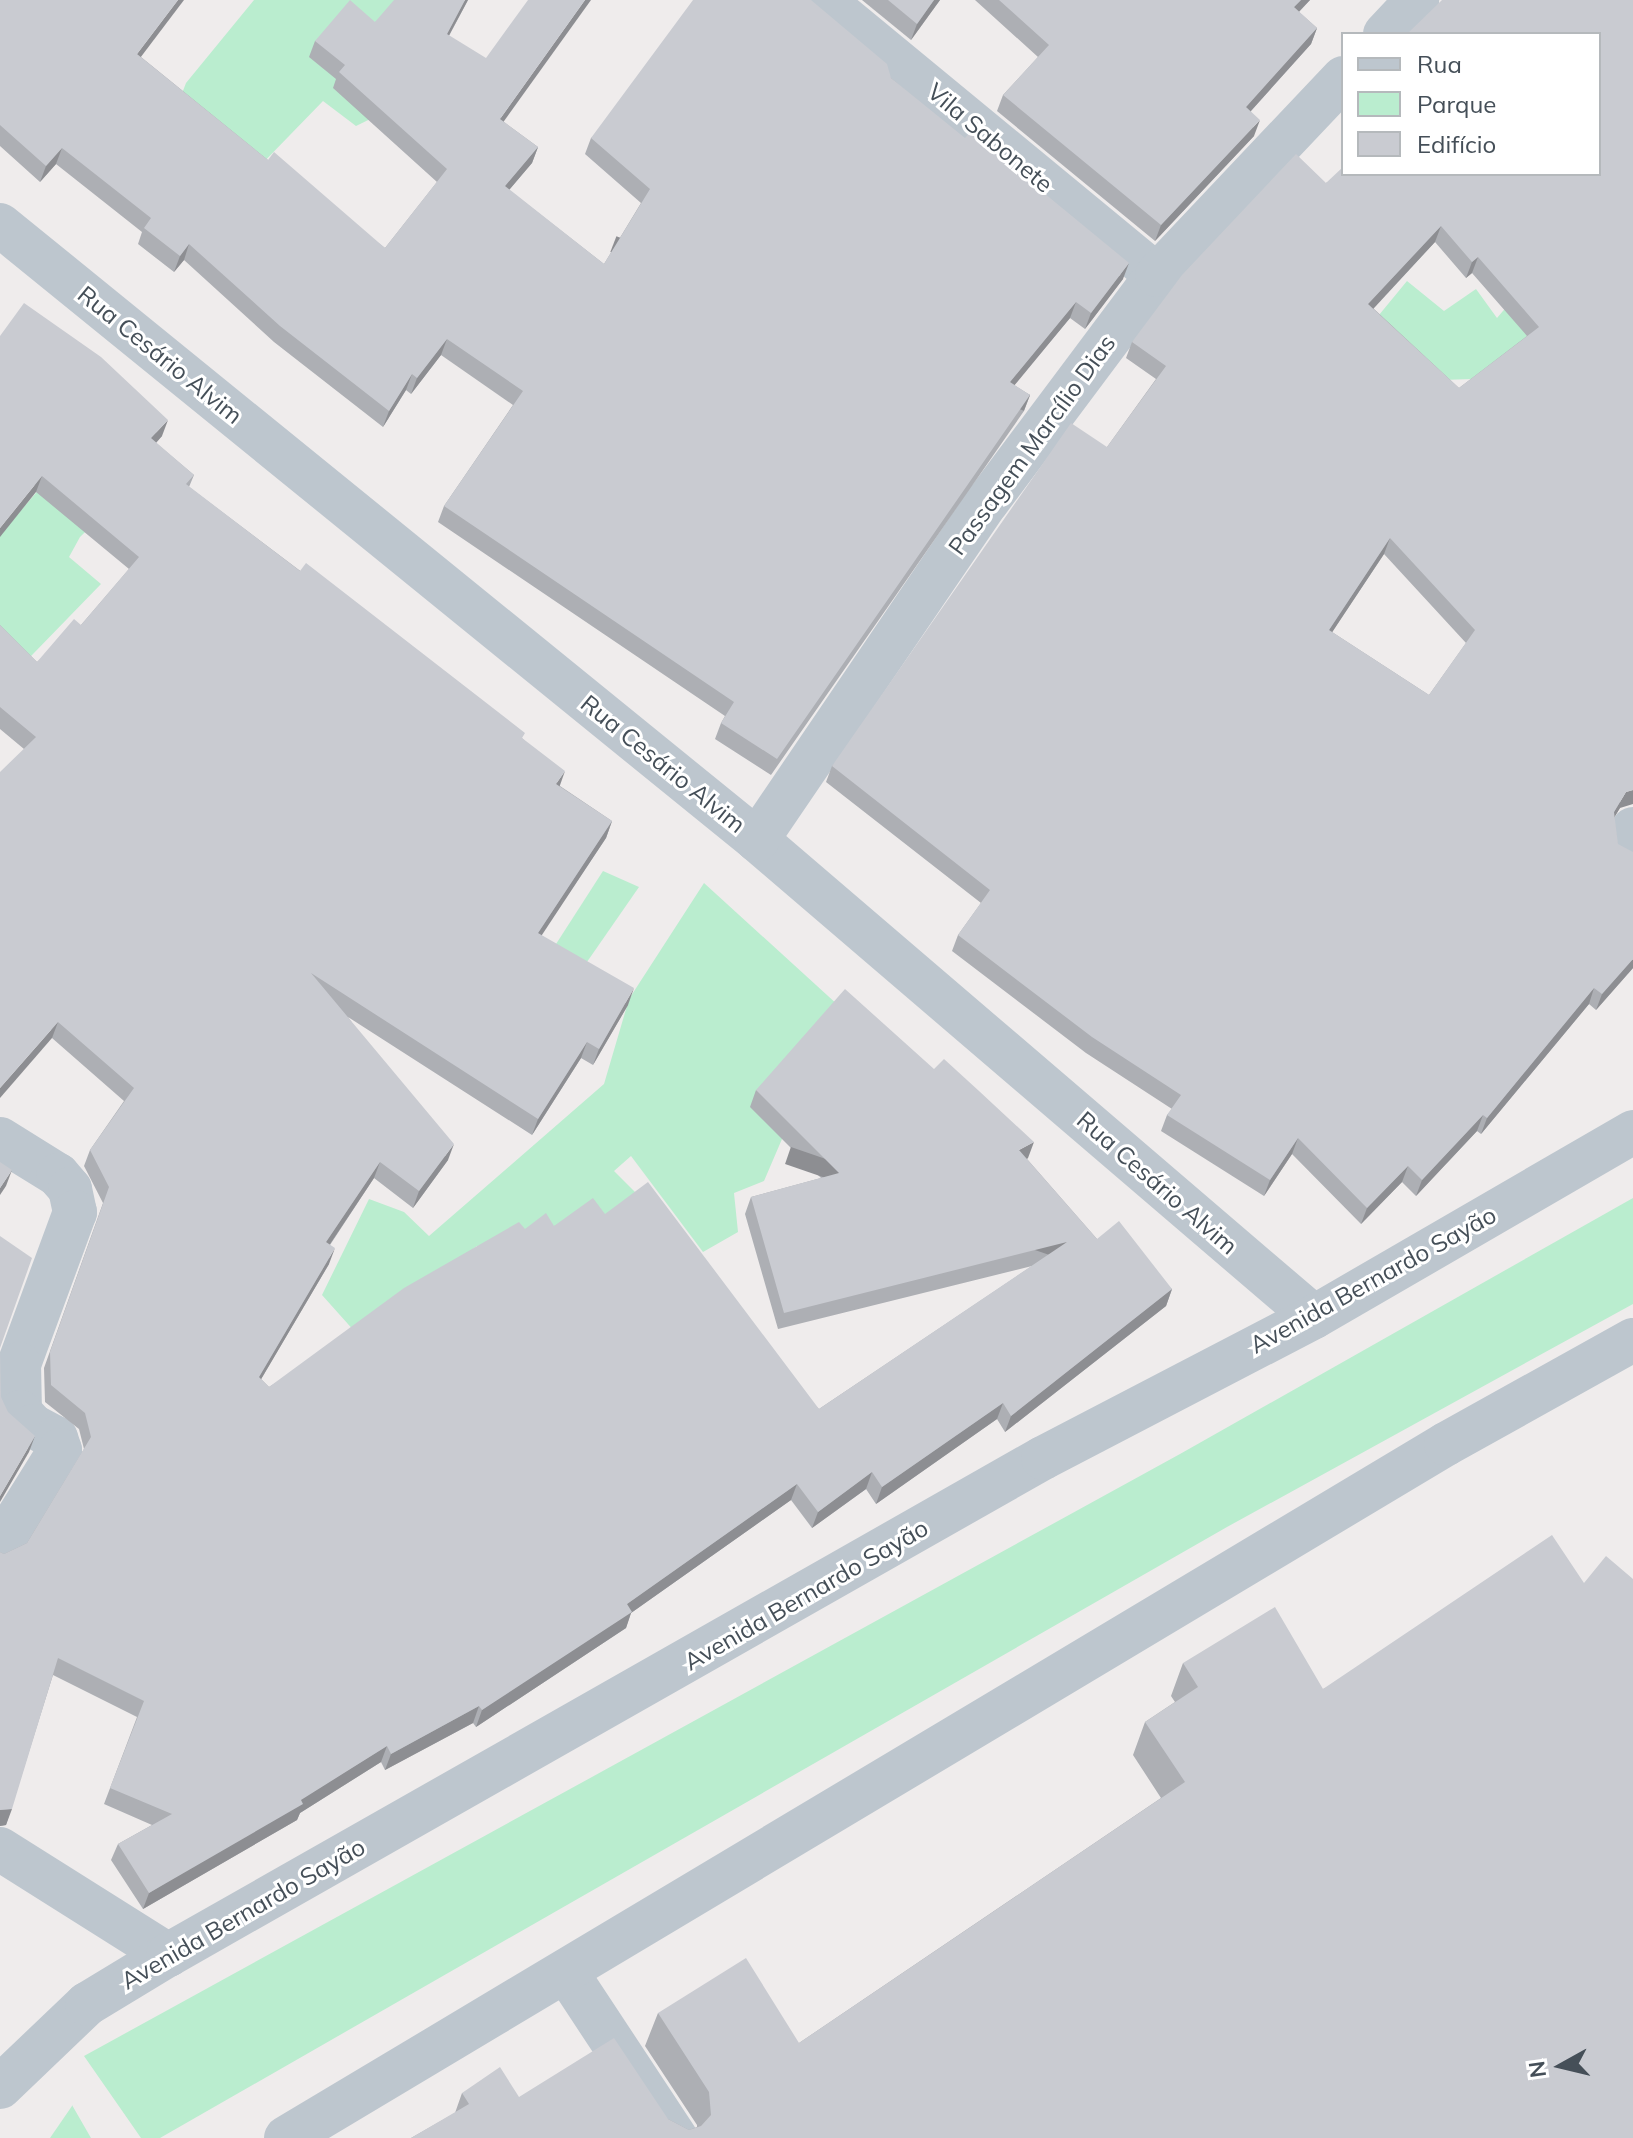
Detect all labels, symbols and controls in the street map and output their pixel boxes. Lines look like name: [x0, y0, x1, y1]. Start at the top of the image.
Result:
legend: [1341, 32, 1601, 176]
text: Rua: [1417, 49, 1462, 79]
street label: Vila Sabonete: [921, 77, 1059, 199]
text: Parque: [1417, 89, 1496, 119]
text: Edifício: [1417, 129, 1496, 159]
street label: Rua Cesário Alvim: [72, 280, 248, 430]
street label: Passagem Marcílio Dias: [942, 329, 1122, 561]
street label: Rua Cesário Alvim: [575, 689, 751, 839]
street label: Rua Cesário Alvim: [1071, 1105, 1243, 1261]
street label: Avenida Bernardo Sayão: [1245, 1200, 1501, 1360]
street label: Avenida Bernardo Sayão: [679, 1513, 933, 1677]
street label: Avenida Bernardo Sayão: [116, 1832, 370, 1996]
north arrow: [1521, 2026, 1601, 2106]
text: N: [1522, 2059, 1552, 2080]

